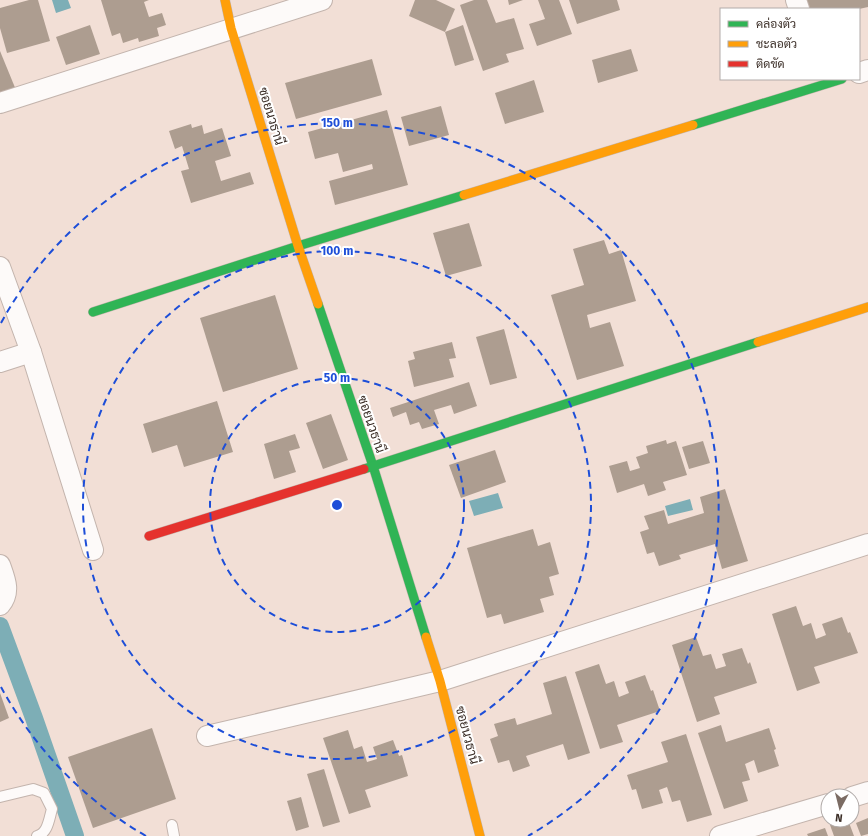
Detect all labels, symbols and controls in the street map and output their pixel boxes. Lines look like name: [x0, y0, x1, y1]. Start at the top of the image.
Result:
legend: [720, 8, 860, 80]
text: คล่องตัว: [756, 17, 796, 31]
text: ชะลอตัว: [756, 37, 797, 51]
text: ติดขัด: [756, 57, 785, 71]
street label: ซอยนวธานี: [256, 85, 289, 147]
text: 150 m: [321, 116, 353, 130]
text: 100 m: [321, 244, 353, 258]
text: 50 m: [324, 371, 350, 385]
street label: ซอยนวธานี: [355, 393, 390, 455]
centre of rings: [330, 498, 344, 512]
street label: ซอยนวธานี: [453, 704, 484, 766]
north arrow: [820, 788, 860, 828]
text: N: [834, 811, 843, 824]

